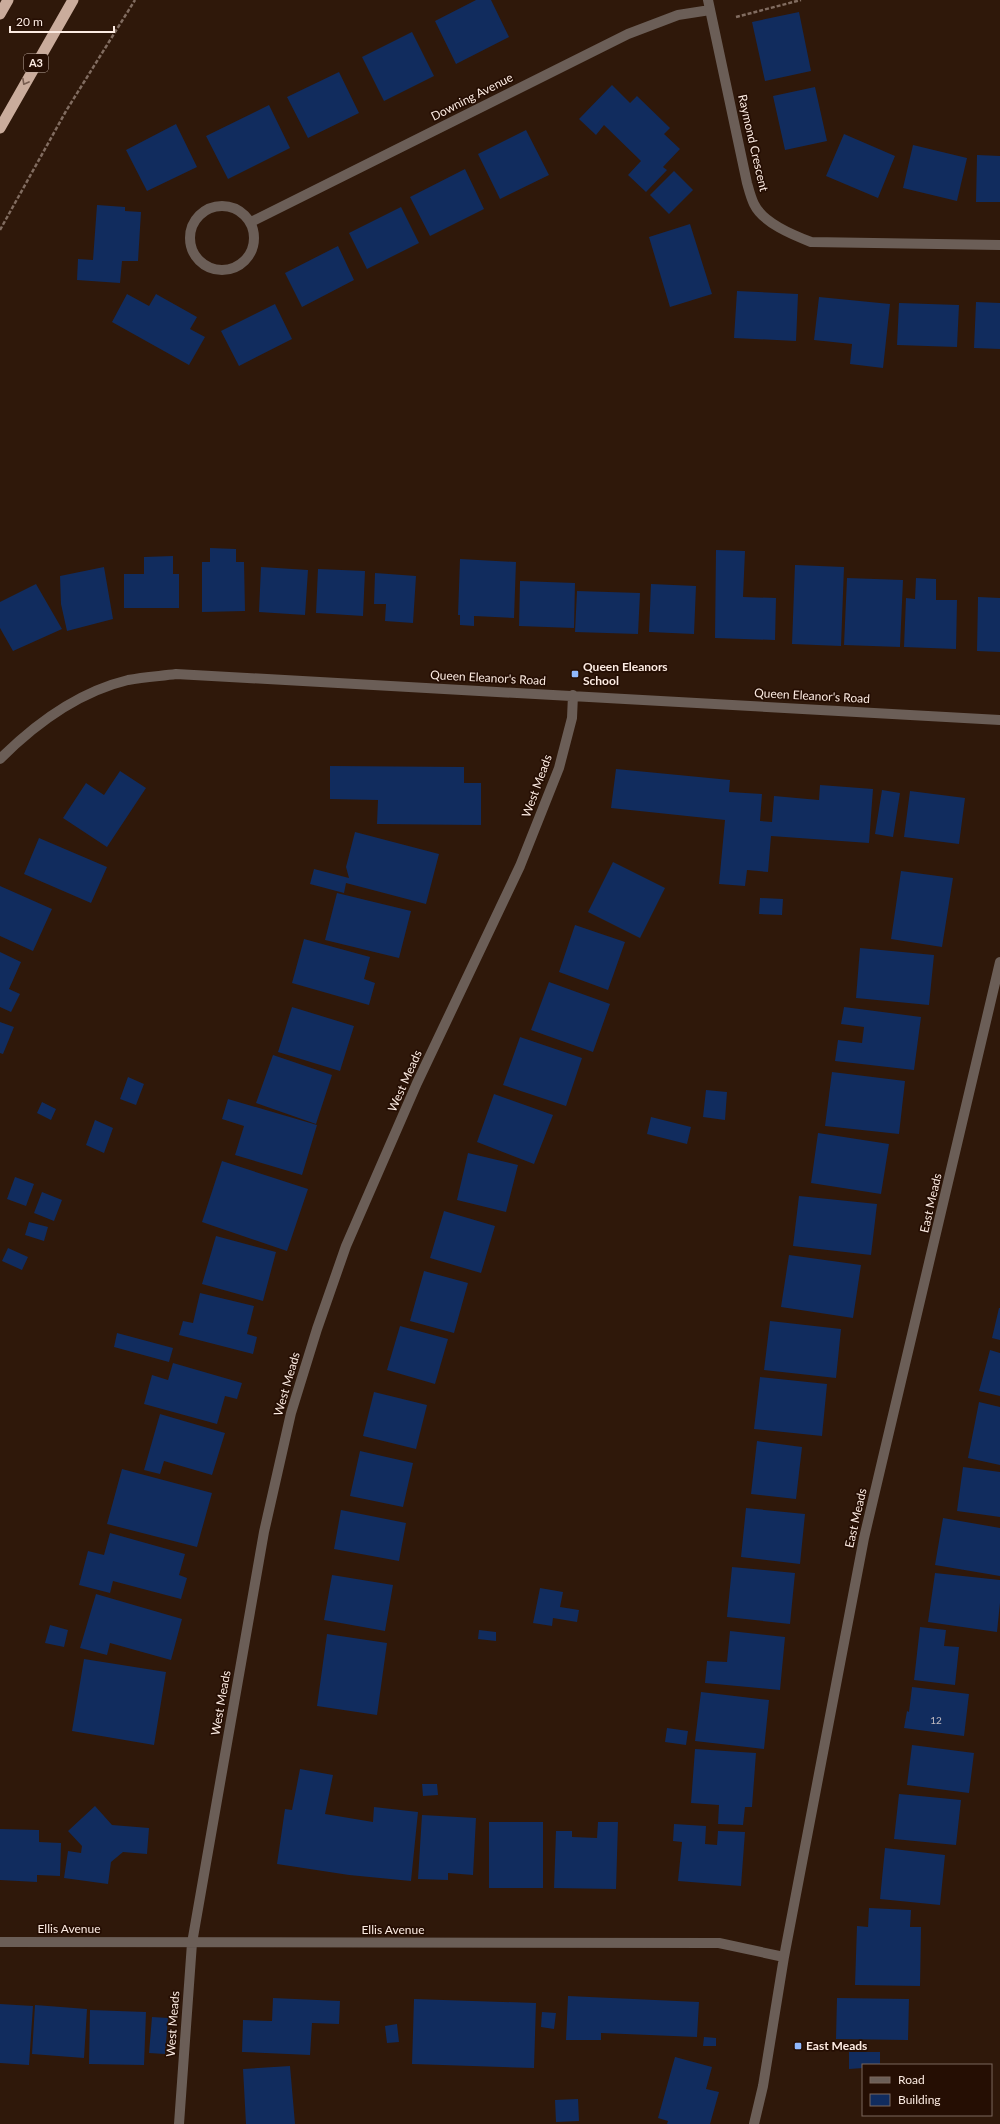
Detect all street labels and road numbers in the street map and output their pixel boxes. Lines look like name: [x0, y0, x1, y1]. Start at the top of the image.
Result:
road number: A3: [24, 54, 48, 72]
street label: Downing Avenue: [428, 69, 515, 124]
street label: Raymond Crescent: [735, 93, 772, 194]
street label: Queen Eleanor's Road: [430, 667, 546, 688]
street label: Queen Eleanor's Road: [754, 685, 870, 706]
street label: West Meads: [518, 752, 555, 819]
street label: West Meads: [384, 1048, 425, 1114]
street label: East Meads: [916, 1172, 945, 1234]
street label: West Meads: [270, 1350, 303, 1418]
street label: East Meads: [841, 1487, 870, 1549]
street label: West Meads: [207, 1669, 234, 1737]
street label: Ellis Avenue: [37, 1921, 101, 1936]
street label: Ellis Avenue: [361, 1922, 425, 1937]
street label: West Meads: [163, 1991, 182, 2057]

